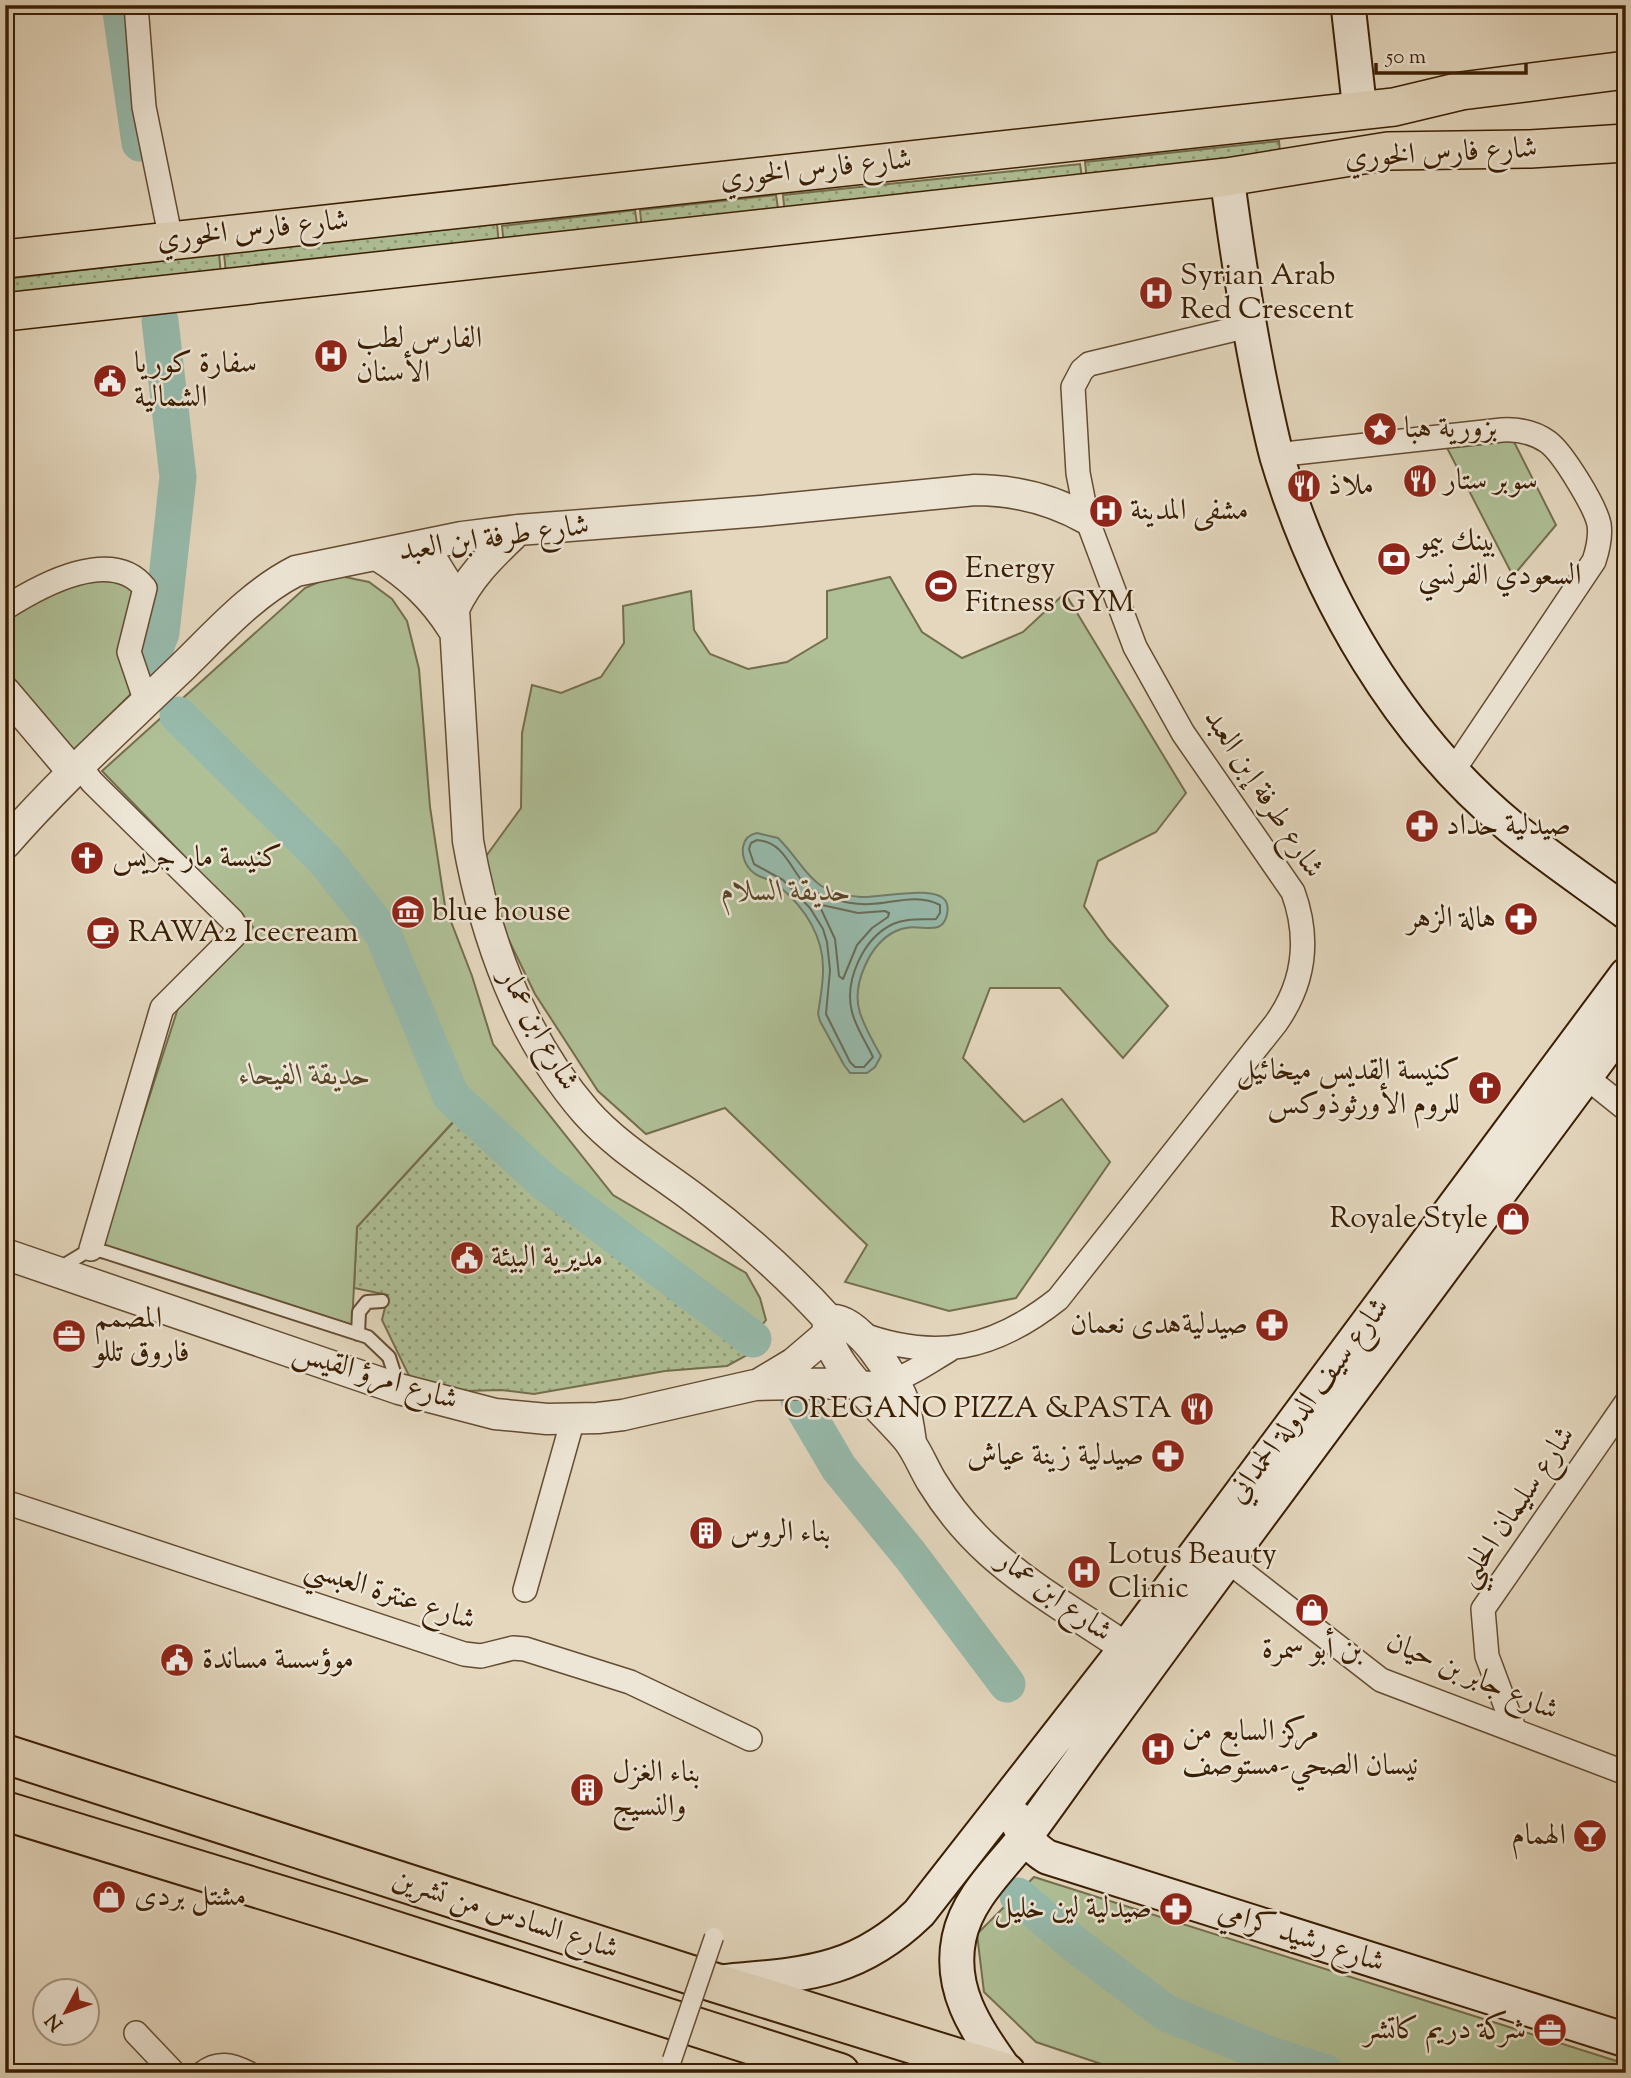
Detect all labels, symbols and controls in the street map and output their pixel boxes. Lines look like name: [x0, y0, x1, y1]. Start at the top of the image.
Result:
scale bar: [1376, 32, 1526, 76]
text: 50 m: [1385, 43, 1426, 73]
street label: شارع فارس الخوري: [1344, 127, 1539, 182]
street label: شارع فارس الخوري: [718, 139, 914, 202]
street label: شارع فارس الخوري: [155, 200, 351, 263]
place label: Syrian Arab Red Crescent: [1180, 255, 1354, 332]
hospital icon: Syrian Arab Red Crescent: [1137, 274, 1175, 312]
place label: الفارس لطب الأسنان: [356, 318, 482, 395]
hospital icon: الفارس لطب الأسنان: [312, 337, 350, 375]
place label: سفارة كوريا الشمالية: [134, 343, 257, 420]
public building icon: سفارة كوريا الشمالية: [91, 362, 129, 400]
place label: بزورية هبا: [1404, 408, 1497, 451]
place icon: بزورية هبا: [1361, 410, 1399, 448]
place label: سوبر ستار: [1441, 460, 1538, 503]
restaurant icon: سوبر ستار: [1401, 462, 1439, 500]
place label: ملاذ: [1328, 465, 1374, 508]
restaurant icon: ملاذ: [1285, 467, 1323, 505]
place label: مشفى المدينة: [1130, 490, 1249, 533]
hospital icon: مشفى المدينة: [1087, 492, 1125, 530]
street label: شارع طرفة ابن العبد: [396, 504, 592, 575]
place label: بينك بيمو السعودي الفرنسي: [1415, 521, 1582, 602]
bank icon: بينك بيمو السعودي الفرنسي: [1375, 540, 1413, 578]
place label: Energy Fitness GYM: [965, 548, 1135, 625]
sports icon: Energy Fitness GYM: [922, 567, 960, 605]
street label: شارع طرفة إبن العبد: [1191, 701, 1334, 888]
place label: صيدلية حداد: [1446, 805, 1571, 848]
pharmacy icon: صيدلية حداد: [1403, 807, 1441, 845]
place label: كنيسة مار جريس: [112, 837, 282, 880]
church icon: كنيسة مار جريس: [68, 839, 106, 877]
park label: حديقة السلام: [721, 871, 851, 916]
place label: blue house: [432, 891, 571, 934]
museum icon: blue house: [389, 893, 427, 931]
place label: هالة الزهر: [1404, 898, 1496, 941]
pharmacy icon: هالة الزهر: [1502, 900, 1540, 938]
place label: RAWA2 Icecream: [128, 912, 359, 955]
cafe icon: RAWA2 Icecream: [84, 914, 122, 952]
street label: شارع ابن عمار: [484, 958, 589, 1099]
place label: كنيسة القديس ميخائيل للروم الأورثوذوكس: [1236, 1050, 1460, 1129]
park label: حديقة الفيحاء: [239, 1055, 371, 1098]
church icon: كنيسة القديس ميخائيل للروم الأورثوذوكس: [1466, 1069, 1504, 1107]
place label: Royale Style: [1330, 1198, 1488, 1241]
shop icon: Royale Style: [1494, 1200, 1532, 1238]
place label: مديرية البيئة: [491, 1237, 603, 1280]
public building icon: مديرية البيئة: [448, 1239, 486, 1277]
street label: شارع سيف الدولة الحمداني: [1217, 1289, 1402, 1514]
place label: المصمم فاروق تللو: [91, 1298, 190, 1375]
place label: صيدليةهدى نعمان: [1070, 1304, 1248, 1347]
pharmacy icon: صيدليةهدى نعمان: [1253, 1306, 1291, 1344]
office icon: المصمم فاروق تللو: [50, 1317, 88, 1355]
street label: شارع امرؤ القيس: [287, 1331, 463, 1423]
place label: OREGANO PIZZA &PASTA: [783, 1388, 1172, 1431]
restaurant icon: OREGANO PIZZA &PASTA: [1178, 1390, 1216, 1428]
street label: شارع سليمان الحلبي: [1447, 1418, 1590, 1598]
place label: صيدلية زينة عياش: [967, 1435, 1144, 1478]
pharmacy icon: صيدلية زينة عياش: [1149, 1437, 1187, 1475]
place label: بناء الروس: [730, 1512, 831, 1555]
building icon: بناء الروس: [687, 1514, 725, 1552]
place label: Lotus Beauty Clinic: [1108, 1534, 1277, 1611]
street label: شارع ابن عمار: [984, 1539, 1121, 1655]
street label: شارع عنترة العبسي: [298, 1547, 481, 1647]
hospital icon: Lotus Beauty Clinic: [1065, 1553, 1103, 1591]
shop icon: بن أبو سمرة: [1293, 1591, 1331, 1629]
street label: شارع جابر بن حيان: [1379, 1621, 1565, 1734]
place label: بن أبو سمرة: [1262, 1627, 1363, 1672]
place label: موؤسسة مساندة: [202, 1639, 354, 1682]
public building icon: موؤسسة مساندة: [158, 1641, 196, 1679]
place label: مركز السابع من نيسان الصحي-مستوصف: [1182, 1711, 1419, 1792]
hospital icon: مركز السابع من نيسان الصحي-مستوصف: [1139, 1730, 1177, 1768]
place label: بناء الغزل والنسيج: [612, 1752, 700, 1832]
building icon: بناء الغزل والنسيج: [568, 1771, 606, 1809]
place label: الهمام: [1511, 1815, 1566, 1860]
bar icon: الهمام: [1571, 1817, 1609, 1855]
street label: شارع السادس من تشرين: [386, 1858, 624, 1973]
place label: مشتل بردى: [134, 1876, 246, 1919]
shop icon: مشتل بردى: [90, 1878, 128, 1916]
place label: صيدلية لين خليل: [994, 1888, 1152, 1931]
pharmacy icon: صيدلية لين خليل: [1157, 1890, 1195, 1928]
street label: شارع رشيد كرامي: [1212, 1891, 1390, 1986]
north arrow: [32, 1976, 102, 2046]
text: N: [40, 2007, 70, 2036]
place label: شركة دريم كاتشر: [1361, 2009, 1526, 2054]
office icon: شركة دريم كاتشر: [1531, 2011, 1569, 2049]

